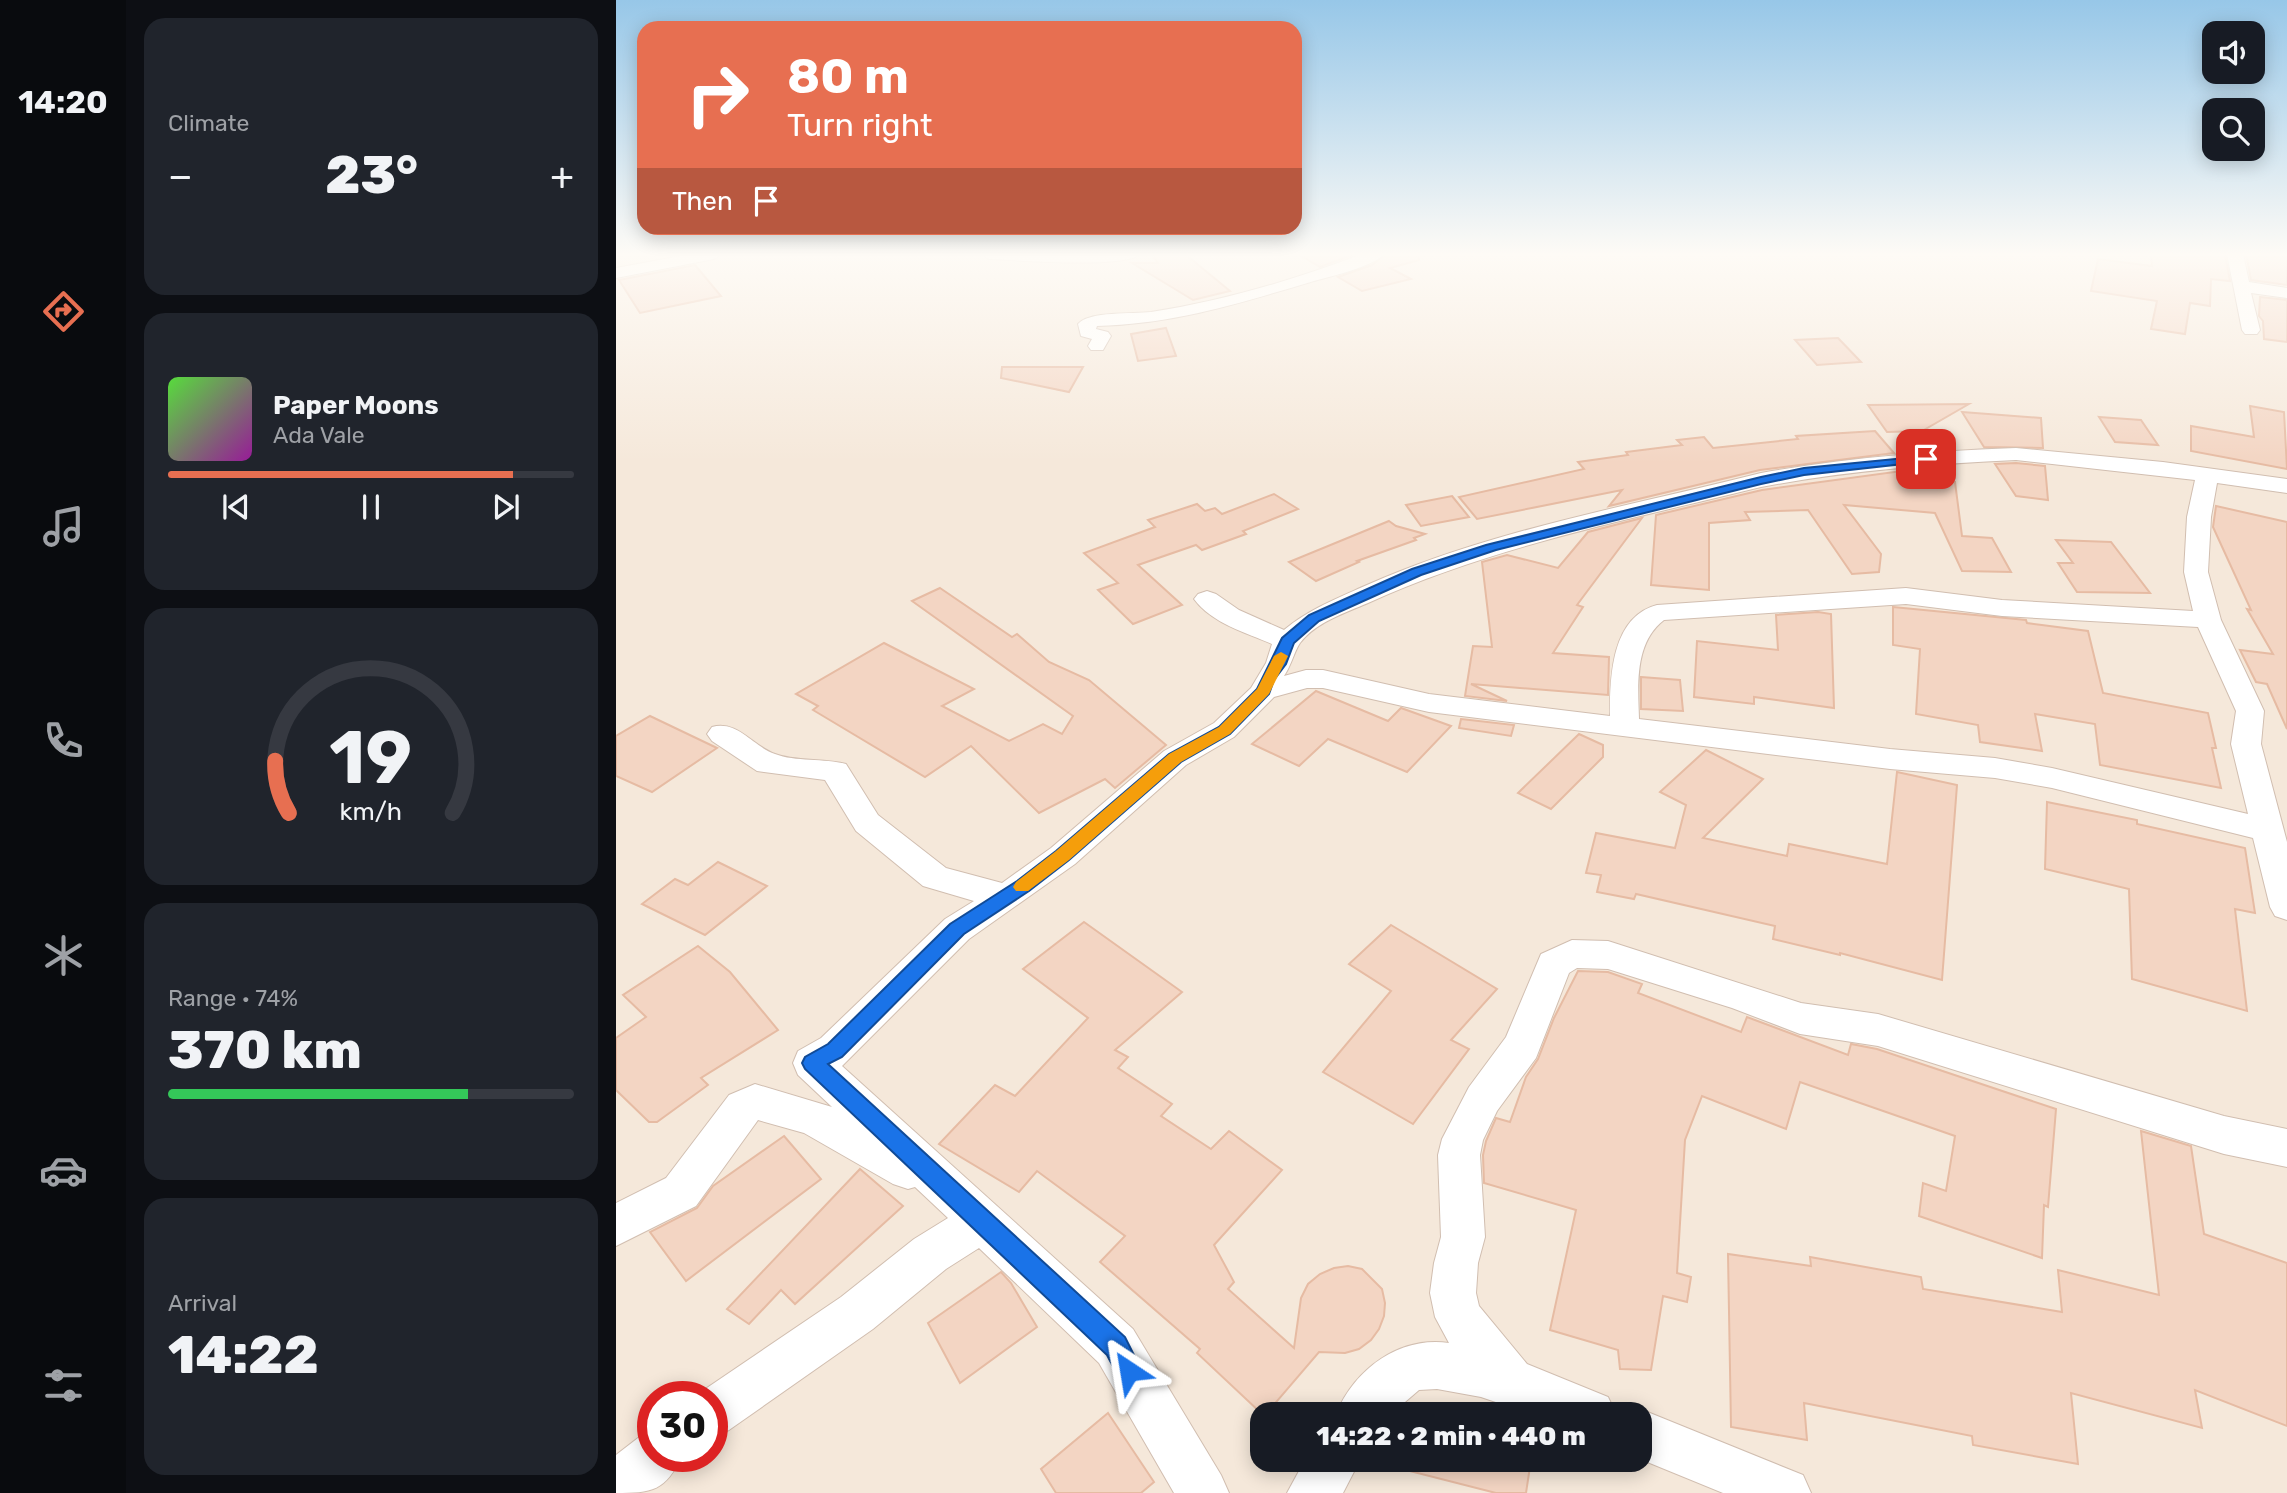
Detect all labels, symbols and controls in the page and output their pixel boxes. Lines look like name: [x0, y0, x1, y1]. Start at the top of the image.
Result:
map controls: [2202, 21, 2265, 161]
button: sound: [2202, 21, 2265, 84]
text: 80 m: [787, 47, 909, 105]
icon: right: [672, 49, 763, 140]
text: 14:20: [18, 83, 108, 121]
button: search: [2202, 98, 2265, 161]
text: Turn right: [787, 106, 932, 144]
text: Climate: [168, 109, 249, 137]
text: 23°: [325, 144, 418, 206]
text: −: [168, 153, 193, 199]
text: +: [550, 153, 574, 199]
icon: arrive: [747, 182, 785, 220]
text: Then: [672, 186, 733, 217]
icon: directions: [39, 287, 88, 336]
text: Paper Moons: [273, 390, 439, 421]
text: Ada Vale: [273, 421, 365, 449]
pin: [1896, 429, 1956, 489]
icon: arrive: [1907, 440, 1945, 478]
icon: previous: [217, 488, 255, 526]
icon: pause: [352, 488, 390, 526]
icon: next: [487, 488, 525, 526]
icon: music: [39, 502, 88, 551]
text: 19: [330, 715, 412, 801]
icon: phone: [39, 716, 88, 765]
text: km/h: [340, 796, 402, 825]
icon: climate: [39, 931, 88, 980]
text: Range · 74%: [168, 984, 298, 1012]
text: 370 km: [168, 1019, 362, 1081]
icon: car: [39, 1146, 88, 1195]
text: Arrival: [168, 1289, 237, 1317]
text: 14:22: [168, 1324, 319, 1386]
position arrow: [1092, 1334, 1166, 1408]
icon: filters: [39, 1361, 88, 1410]
speed limit sign: 30: [637, 1381, 728, 1472]
text: 14:22 · 2 min · 440 m: [1316, 1421, 1586, 1452]

